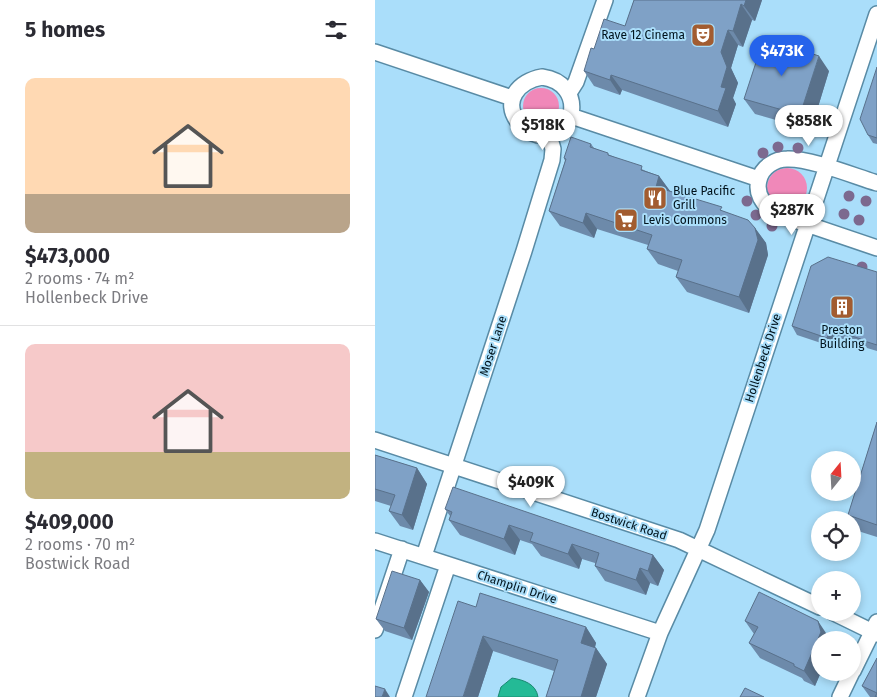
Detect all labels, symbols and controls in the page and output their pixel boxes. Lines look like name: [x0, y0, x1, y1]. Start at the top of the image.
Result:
icon: filters: [322, 16, 350, 44]
text: 5 homes: [25, 17, 105, 43]
theatre icon: Rave 12 Cinema: [690, 22, 716, 48]
place label: Rave 12 Cinema: [601, 28, 685, 42]
pin: $473K: [747, 34, 817, 77]
text: $473K: [760, 41, 804, 60]
pin: $858K: [774, 104, 844, 147]
pin: $518K: [508, 108, 578, 151]
icon: home: [143, 111, 233, 201]
text: $858K: [786, 111, 832, 130]
text: $518K: [521, 115, 565, 134]
place label: Blue Pacific Grill: [673, 184, 735, 212]
restaurant icon: Blue Pacific Grill: [642, 185, 668, 211]
pin: $287K: [757, 194, 827, 236]
text: $287K: [770, 200, 814, 219]
supermarket icon: Levis Commons: [613, 207, 639, 233]
place label: Levis Commons: [643, 213, 727, 227]
text: $473,000: [25, 243, 110, 269]
text: 2 rooms · 74 m²: [25, 269, 134, 288]
text: Hollenbeck Drive: [25, 288, 148, 307]
building icon: Preston Building: [829, 294, 855, 320]
street label: Hollenbeck Drive: [742, 312, 784, 404]
street label: Moser Lane: [477, 314, 509, 378]
place label: Preston Building: [820, 323, 865, 351]
icon: home: [143, 376, 233, 466]
north arrow: [811, 451, 861, 501]
map controls: [811, 451, 861, 681]
pin: $409K: [496, 466, 566, 508]
text: $409K: [508, 472, 554, 491]
street label: Bostwick Road: [589, 505, 669, 543]
text: $409,000: [25, 509, 114, 535]
button: locate: [811, 511, 861, 561]
text: 2 rooms · 70 m²: [25, 535, 135, 554]
text: Bostwick Road: [25, 554, 130, 573]
street label: Champlin Drive: [475, 568, 559, 606]
button: +: [811, 571, 861, 621]
button: −: [811, 631, 861, 681]

